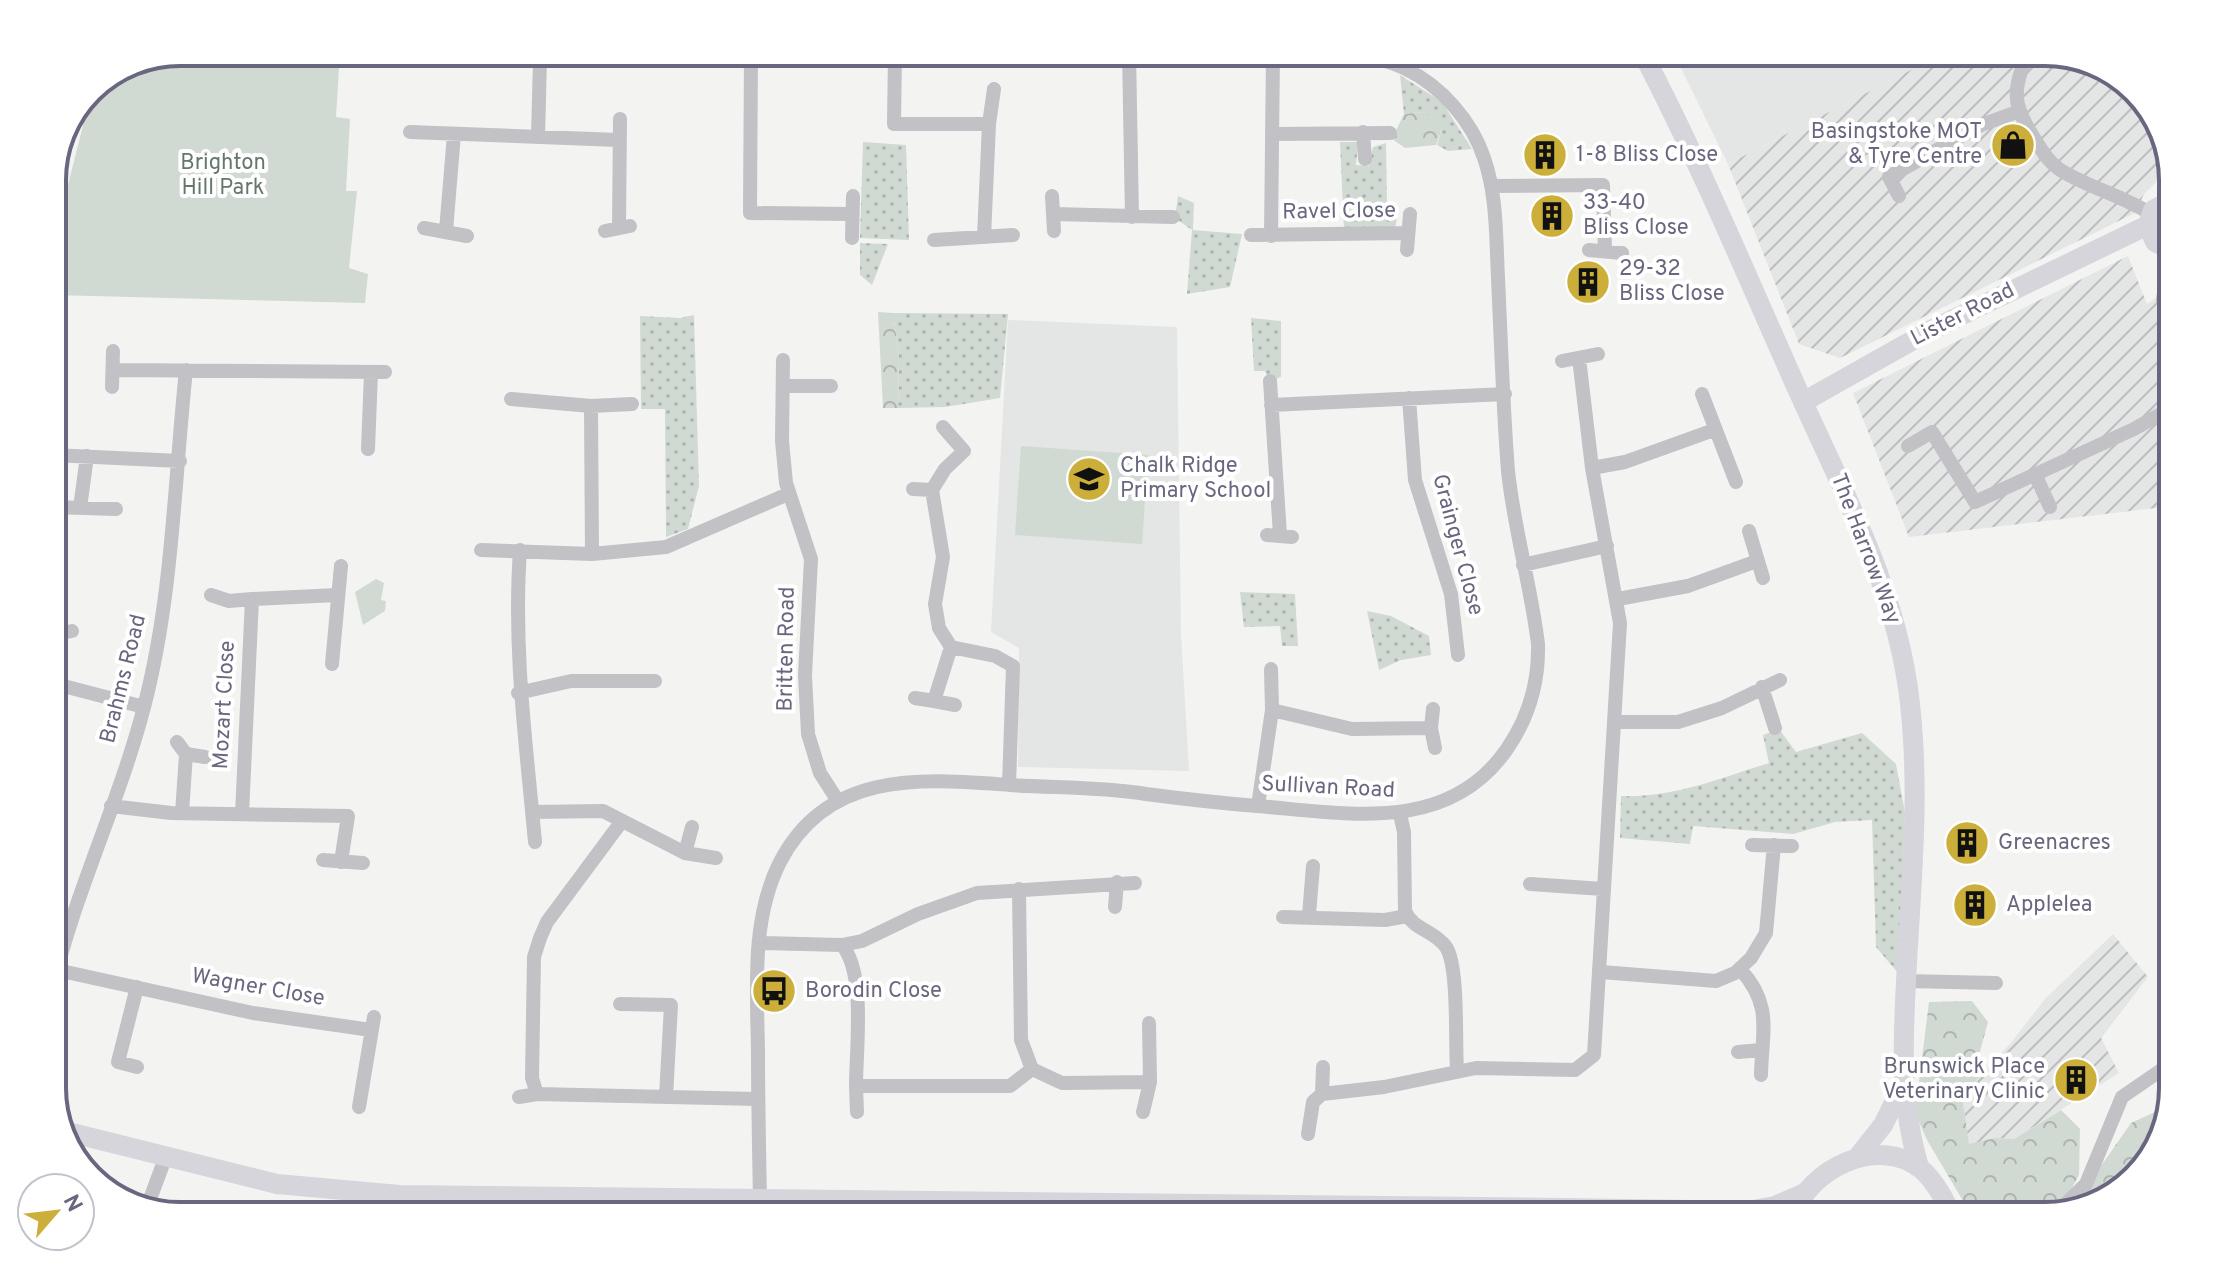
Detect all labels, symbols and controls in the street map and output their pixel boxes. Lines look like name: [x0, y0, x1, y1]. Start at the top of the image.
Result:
place label: Basingstoke MOT & Tyre Centre: [1811, 119, 1982, 171]
shop icon: Basingstoke MOT & Tyre Centre: [1989, 121, 2037, 169]
building icon: 1-8 Bliss Close: [1521, 131, 1569, 179]
place label: 1-8 Bliss Close: [1576, 142, 1718, 169]
park label: Brighton Hill Park: [180, 150, 266, 202]
place label: 33-40 Bliss Close: [1583, 190, 1689, 242]
building icon: 33-40 Bliss Close: [1528, 192, 1576, 240]
street label: Ravel Close: [1282, 198, 1396, 226]
place label: 29-32 Bliss Close: [1619, 256, 1725, 308]
building icon: 29-32 Bliss Close: [1564, 258, 1612, 306]
street label: Lister Road: [1907, 277, 2019, 353]
place label: Chalk Ridge Primary School: [1120, 453, 1271, 505]
school or university icon: Chalk Ridge Primary School: [1065, 455, 1113, 503]
street label: The Harrow Way: [1824, 470, 1906, 628]
street label: Grainger Close: [1425, 471, 1489, 619]
street label: Britten Road: [772, 586, 802, 712]
street label: Brahms Road: [95, 612, 153, 746]
street label: Mozart Close: [208, 640, 242, 770]
street label: Sullivan Road: [1260, 771, 1396, 805]
building icon: Greenacres: [1943, 819, 1991, 867]
place label: Greenacres: [1998, 830, 2111, 857]
building icon: Applelea: [1951, 881, 1999, 929]
place label: Applelea: [2006, 892, 2092, 919]
street label: Wagner Close: [189, 963, 327, 1013]
bus stop icon: Borodin Close: [750, 967, 798, 1015]
place label: Borodin Close: [805, 978, 942, 1005]
place label: Brunswick Place Veterinary Clinic: [1882, 1054, 2045, 1106]
building icon: Brunswick Place Veterinary Clinic: [2052, 1056, 2100, 1104]
north arrow: [16, 1172, 96, 1252]
text: N: [56, 1190, 87, 1217]

